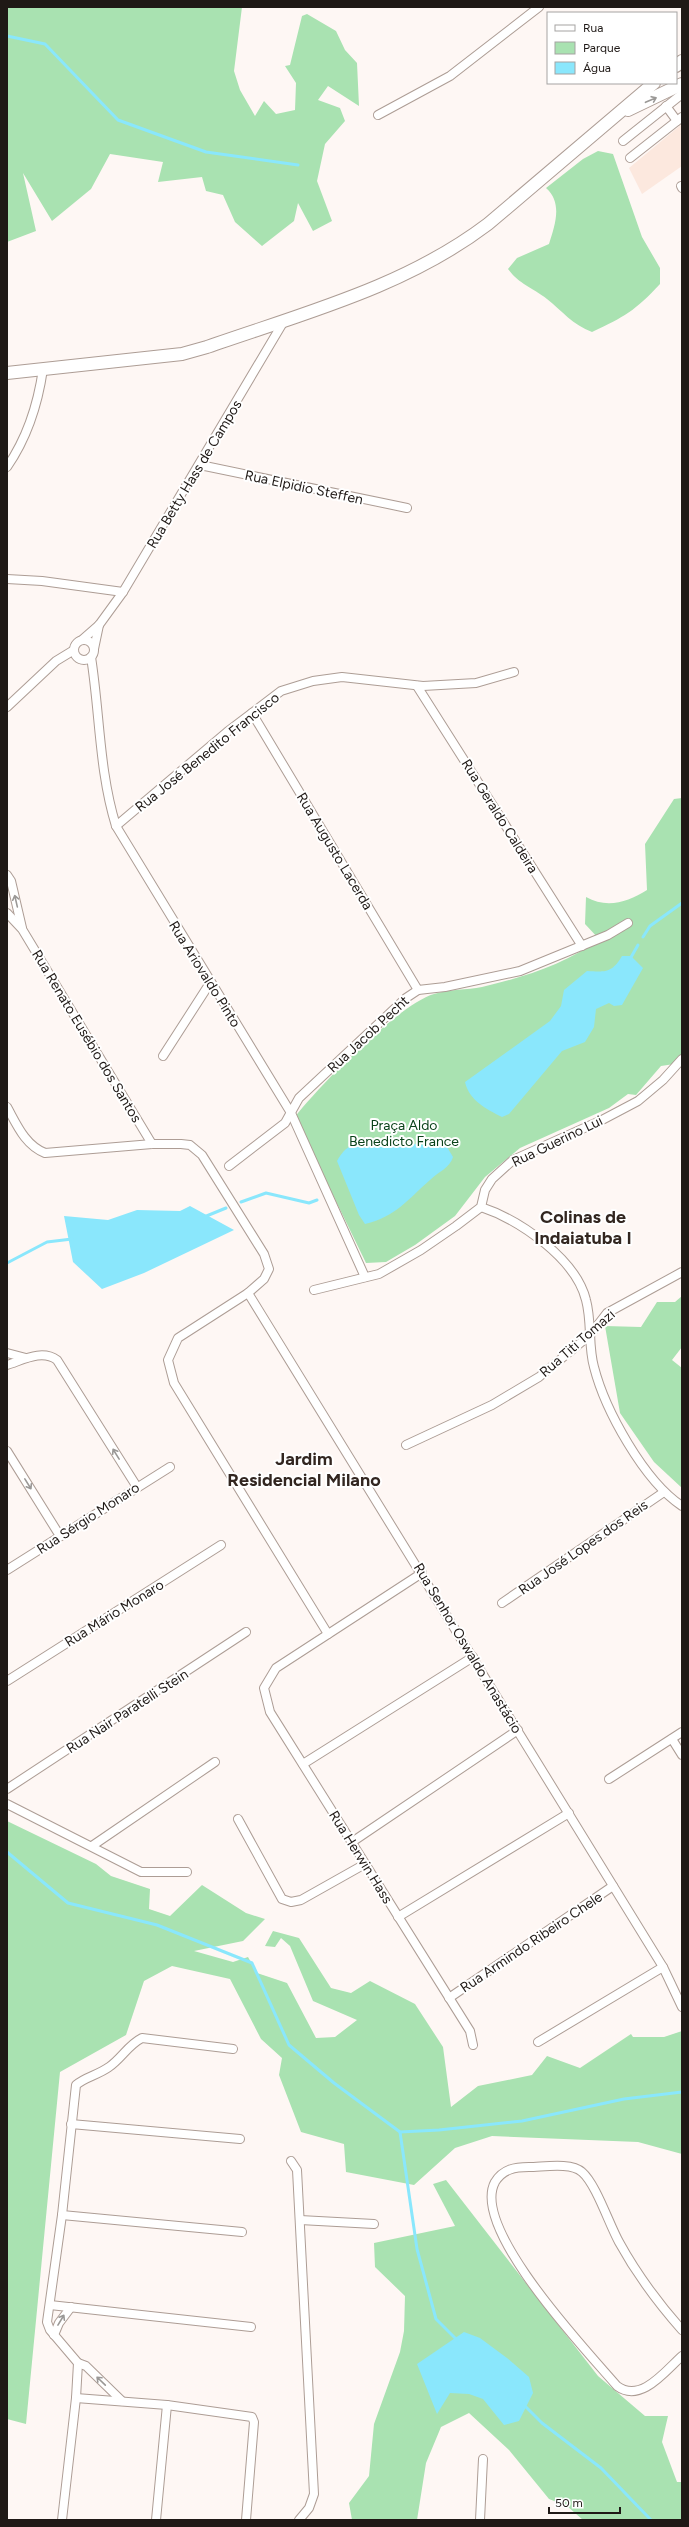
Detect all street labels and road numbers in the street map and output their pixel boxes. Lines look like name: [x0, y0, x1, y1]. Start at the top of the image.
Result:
street label: Rua Betty Hass de Campos: [143, 397, 246, 552]
street label: Rua Elpidio Steffen: [243, 467, 365, 508]
street label: Rua José Benedito Francisco: [132, 689, 283, 816]
street label: Rua Geraldo Caldeira: [458, 756, 542, 877]
street label: Rua Augusto Lacerda: [293, 790, 376, 913]
street label: Rua Ariovaldo Pinto: [165, 918, 244, 1031]
street label: Rua Renato Eusébio dos Santos: [28, 947, 145, 1126]
street label: Rua Jacob Pecht: [324, 992, 413, 1076]
street label: Rua Guerino Lui: [509, 1112, 605, 1171]
street label: Rua Titi Tomazi: [536, 1306, 618, 1381]
street label: Rua Sérgio Monaro: [34, 1479, 143, 1558]
street label: Rua José Lopes dos Reis: [515, 1496, 651, 1599]
street label: Rua Senhor Oswaldo Anastácio: [410, 1560, 525, 1737]
street label: Rua Mário Monaro: [62, 1576, 167, 1651]
street label: Rua Nair Paratelli Stein: [63, 1666, 192, 1757]
street label: Rua Herwin Hass: [325, 1808, 396, 1907]
street label: Rua Armindo Ribeiro Chele: [457, 1888, 606, 1996]

